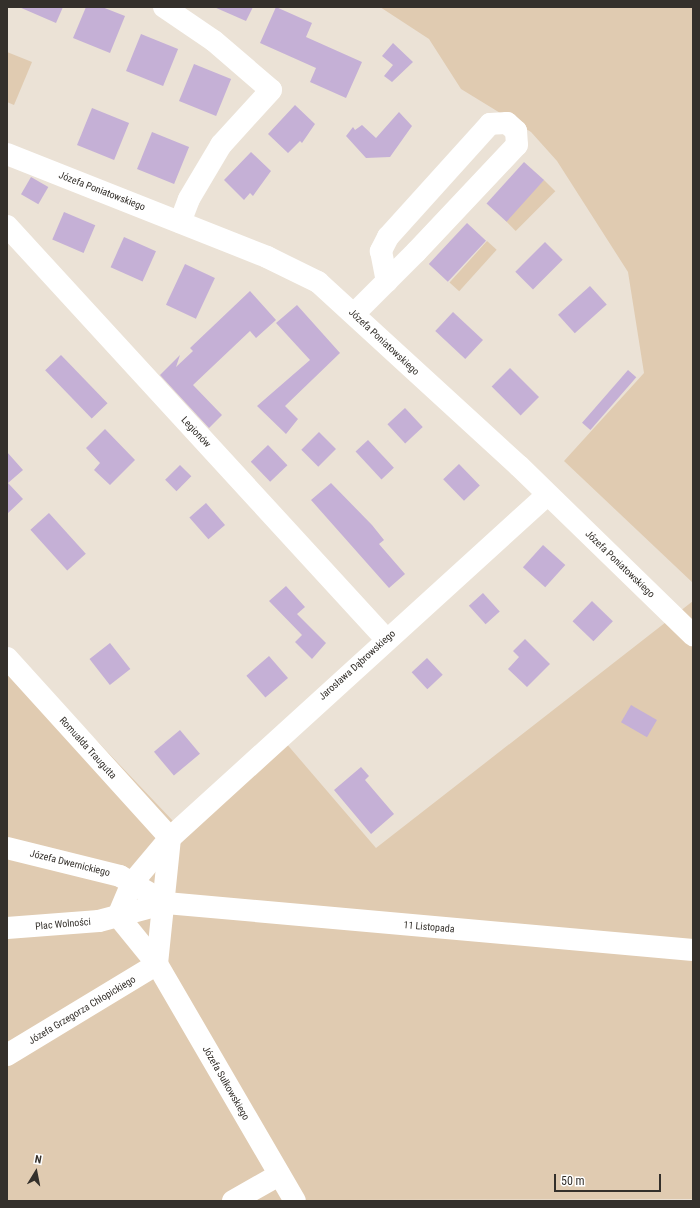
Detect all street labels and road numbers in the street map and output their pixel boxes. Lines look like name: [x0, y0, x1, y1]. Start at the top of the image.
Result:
street label: Józefa Poniatowskiego: [57, 169, 147, 213]
street label: Józefa Poniatowskiego: [346, 306, 422, 378]
street label: Legionów: [179, 414, 213, 450]
street label: Józefa Poniatowskiego: [583, 528, 657, 600]
street label: Jarosława Dąbrowskiego: [316, 627, 398, 703]
street label: Romualda Traugutta: [57, 714, 119, 782]
street label: Józefa Dwernickiego: [29, 847, 111, 879]
street label: Plac Wolności: [35, 916, 91, 932]
street label: 11 Listopada: [403, 919, 455, 935]
street label: Józefa Grzegorza Chłopickiego: [26, 973, 138, 1047]
street label: Józefa Sułkowskiego: [200, 1044, 252, 1122]

